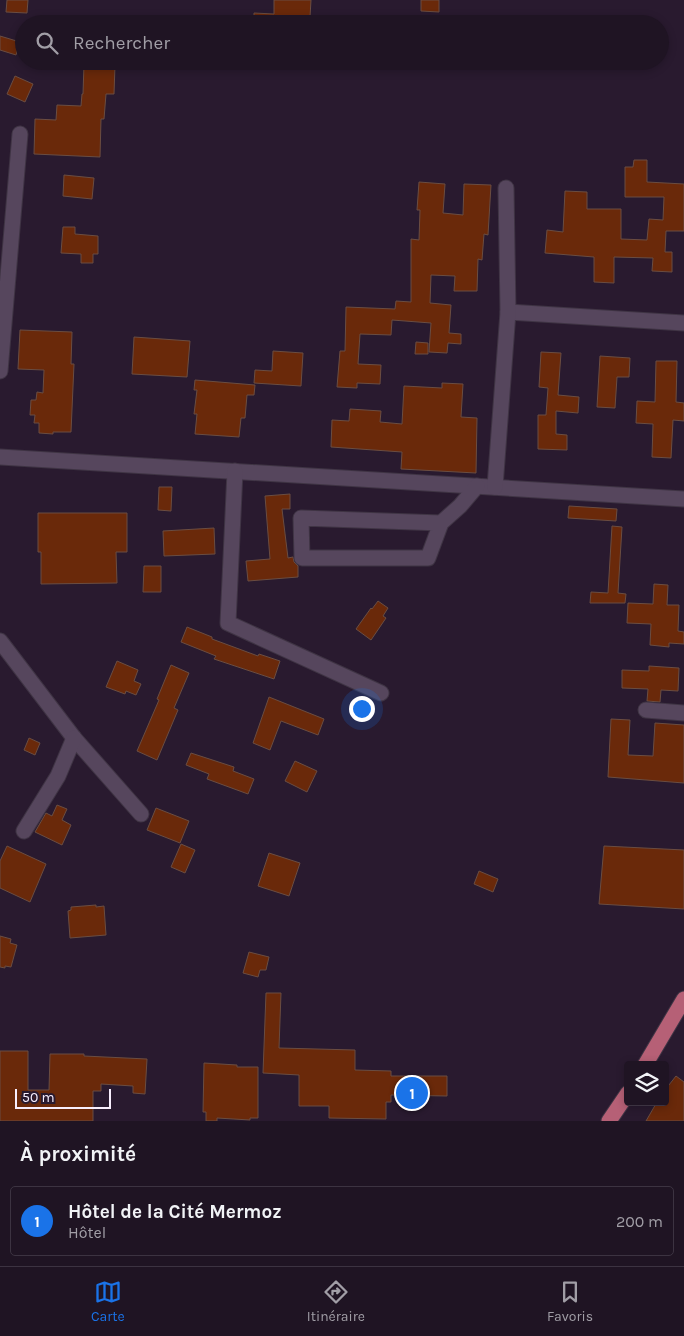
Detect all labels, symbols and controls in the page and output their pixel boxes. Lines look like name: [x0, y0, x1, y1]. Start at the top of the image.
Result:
search box: [15, 15, 669, 70]
icon: search: [33, 29, 61, 57]
text: Rechercher: [73, 32, 170, 54]
your location: [349, 696, 375, 722]
map controls: [624, 1061, 669, 1106]
button: layers: [624, 1061, 669, 1106]
pin: 1: [396, 1074, 428, 1112]
scale bar: [15, 1086, 111, 1109]
text: 50 m: [22, 1089, 55, 1106]
text: À proximité: [20, 1142, 136, 1166]
text: Hôtel de la Cité Mermoz: [68, 1201, 282, 1223]
text: 1: [34, 1212, 40, 1231]
text: 200 m: [616, 1212, 663, 1231]
text: Hôtel: [68, 1223, 106, 1242]
tab: Carte: [91, 1278, 125, 1325]
tab: Itinéraire: [307, 1278, 365, 1325]
tab: Favoris: [547, 1278, 593, 1325]

